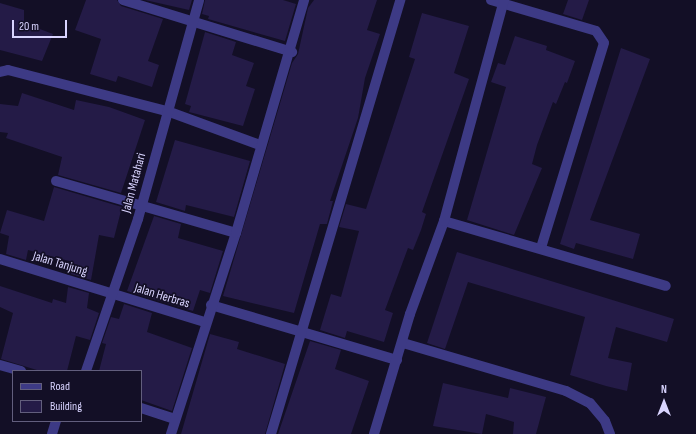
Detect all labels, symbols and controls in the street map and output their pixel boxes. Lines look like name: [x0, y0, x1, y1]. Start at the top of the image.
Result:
scale bar: [14, 12, 69, 38]
text: 20 m: [19, 19, 39, 34]
street label: Jalan Matahari: [119, 151, 149, 215]
street label: Jalan Tanjung: [31, 248, 89, 280]
street label: Jalan Herbras: [133, 280, 191, 312]
legend: [12, 370, 142, 422]
text: Road: [50, 379, 70, 394]
north arrow: [644, 382, 684, 422]
text: N: [661, 383, 667, 396]
text: Building: [50, 399, 82, 414]

